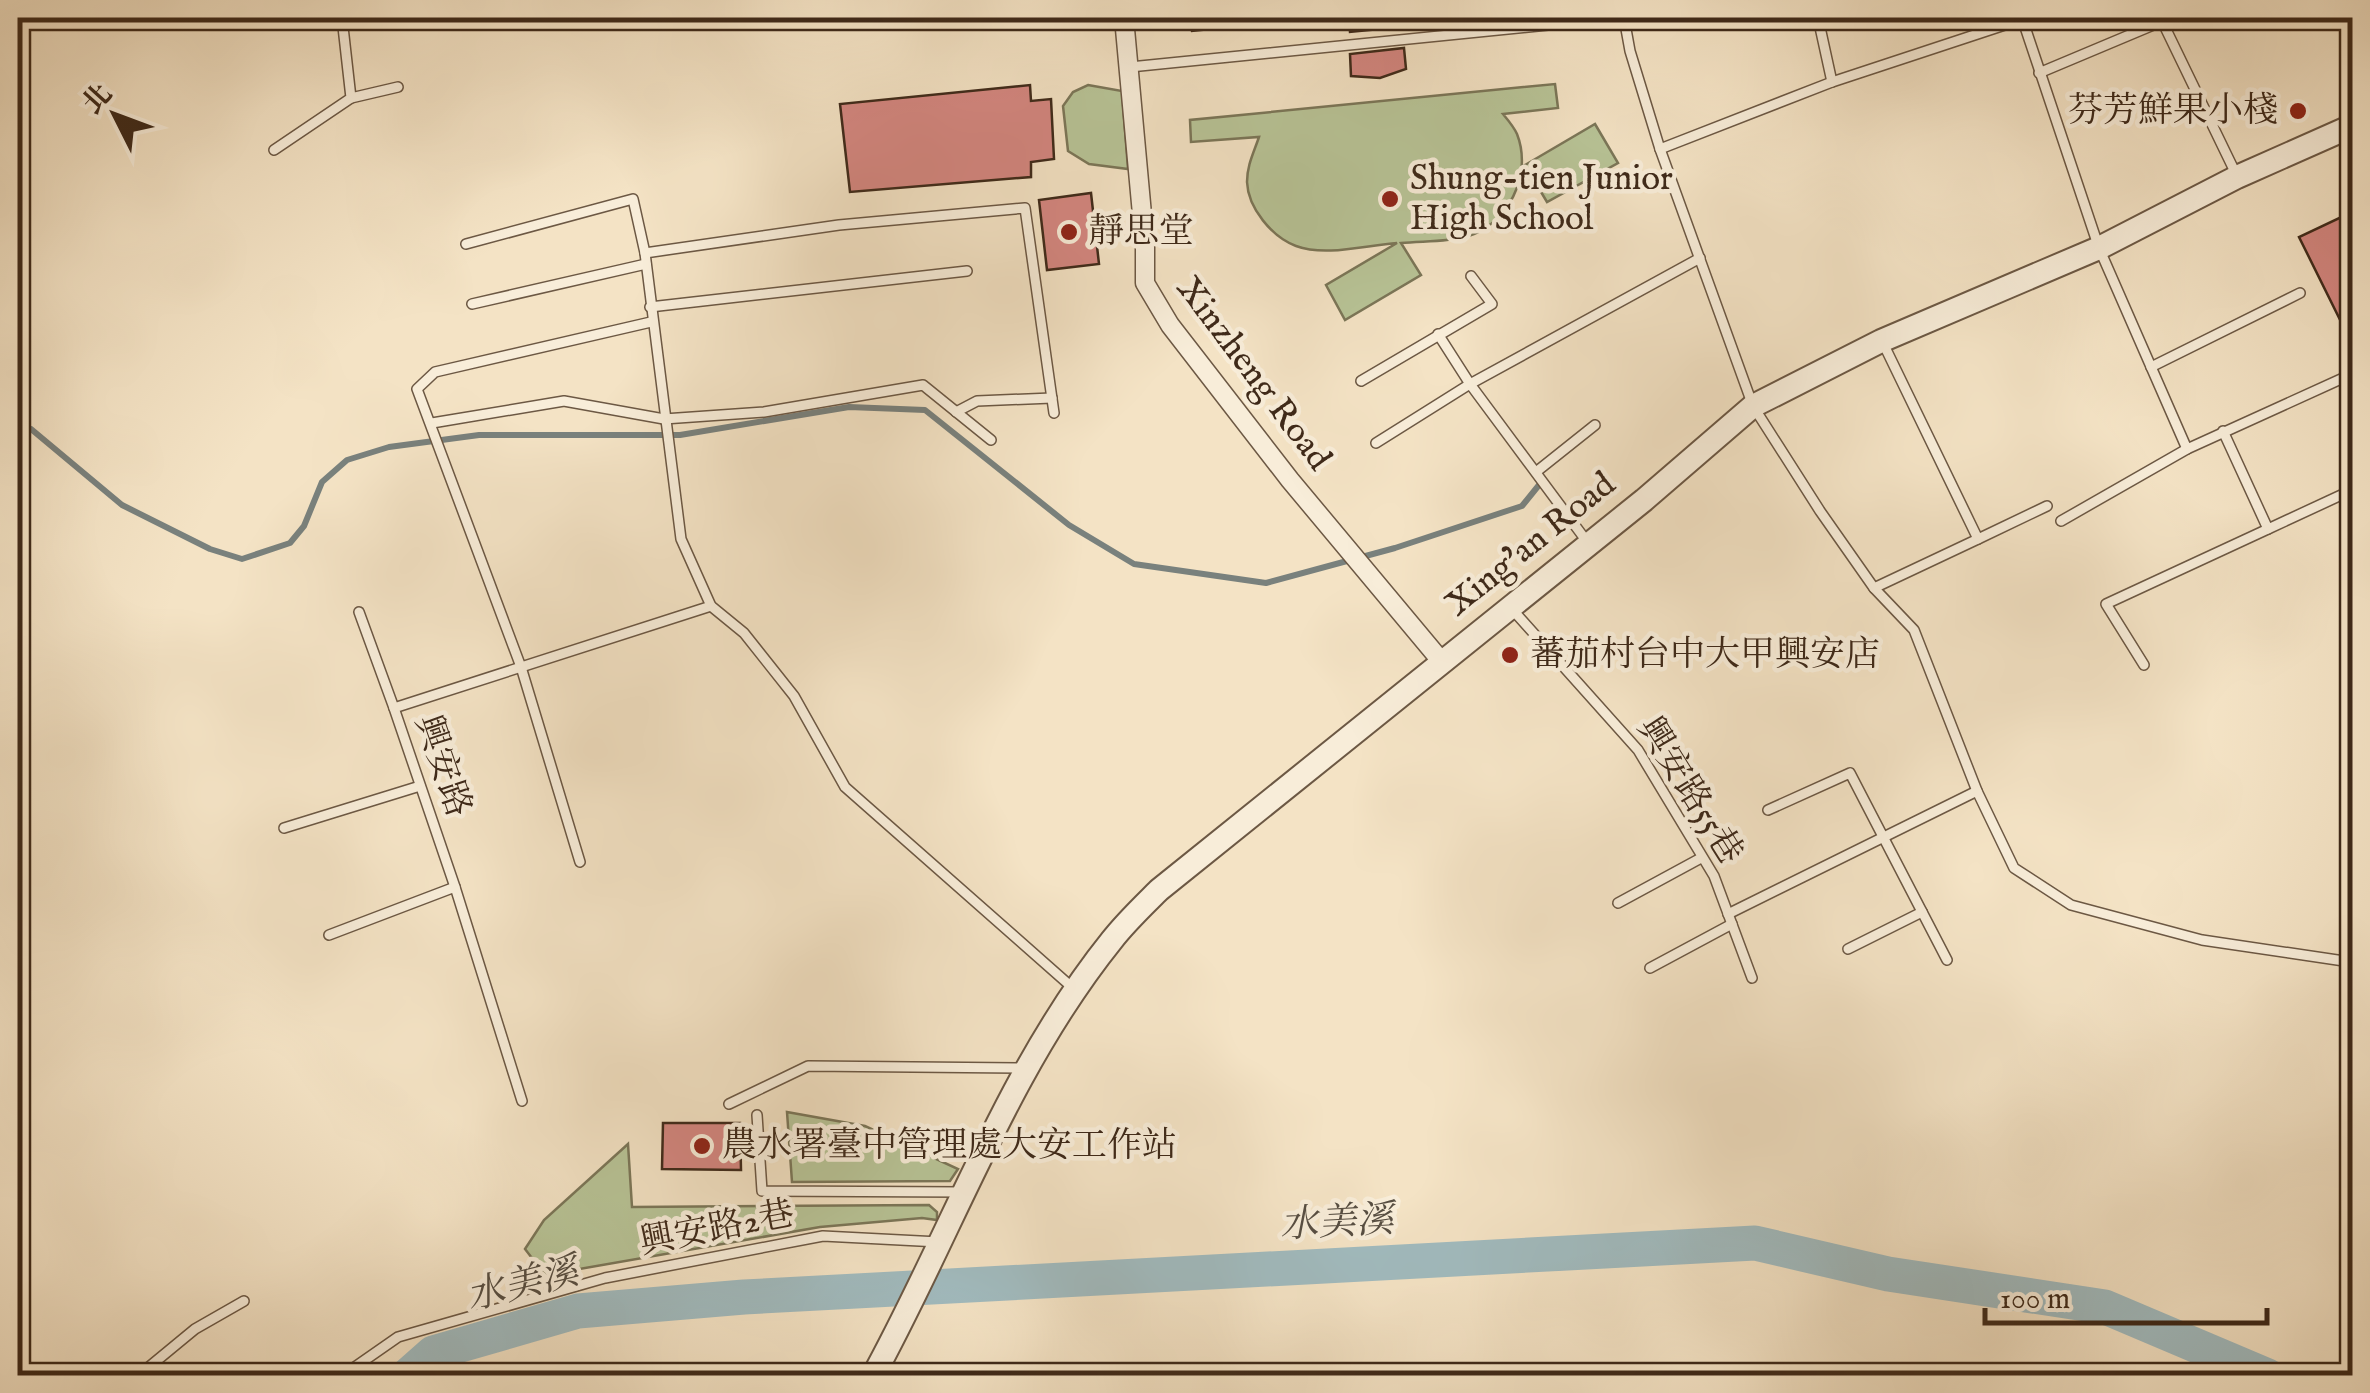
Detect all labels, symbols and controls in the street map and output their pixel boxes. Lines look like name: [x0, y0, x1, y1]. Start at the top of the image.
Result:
north arrow: [65, 65, 165, 165]
text: 北: [76, 78, 121, 122]
place label: 芬芳鮮果小棧: [2068, 89, 2278, 134]
marker: 芬芳鮮果小棧: [2287, 100, 2309, 122]
place label: Shung-tien Junior High School: [1410, 157, 1673, 242]
marker: Shung-tien Junior High School: [1379, 188, 1401, 210]
place label: 靜思堂: [1089, 210, 1194, 255]
marker: 靜思堂: [1058, 221, 1080, 243]
street label: Xinzheng Road: [1165, 268, 1341, 480]
street label: Xing’an Road: [1437, 463, 1625, 627]
place label: 蕃茄村台中大甲興安店: [1530, 633, 1880, 678]
marker: 蕃茄村台中大甲興安店: [1499, 644, 1521, 666]
street label: 興安路: [404, 709, 480, 823]
street label: 興安路55巷: [1626, 709, 1752, 873]
place label: 農水署臺中管理處大安工作站: [722, 1124, 1177, 1169]
marker: 農水署臺中管理處大安工作站: [691, 1135, 713, 1157]
street label: 興安路2巷: [636, 1192, 798, 1266]
water label: 水美溪: [1279, 1197, 1399, 1251]
water label: 水美溪: [462, 1248, 588, 1323]
scale bar: [1985, 1263, 2268, 1325]
text: 100 m: [2000, 1281, 2070, 1319]

